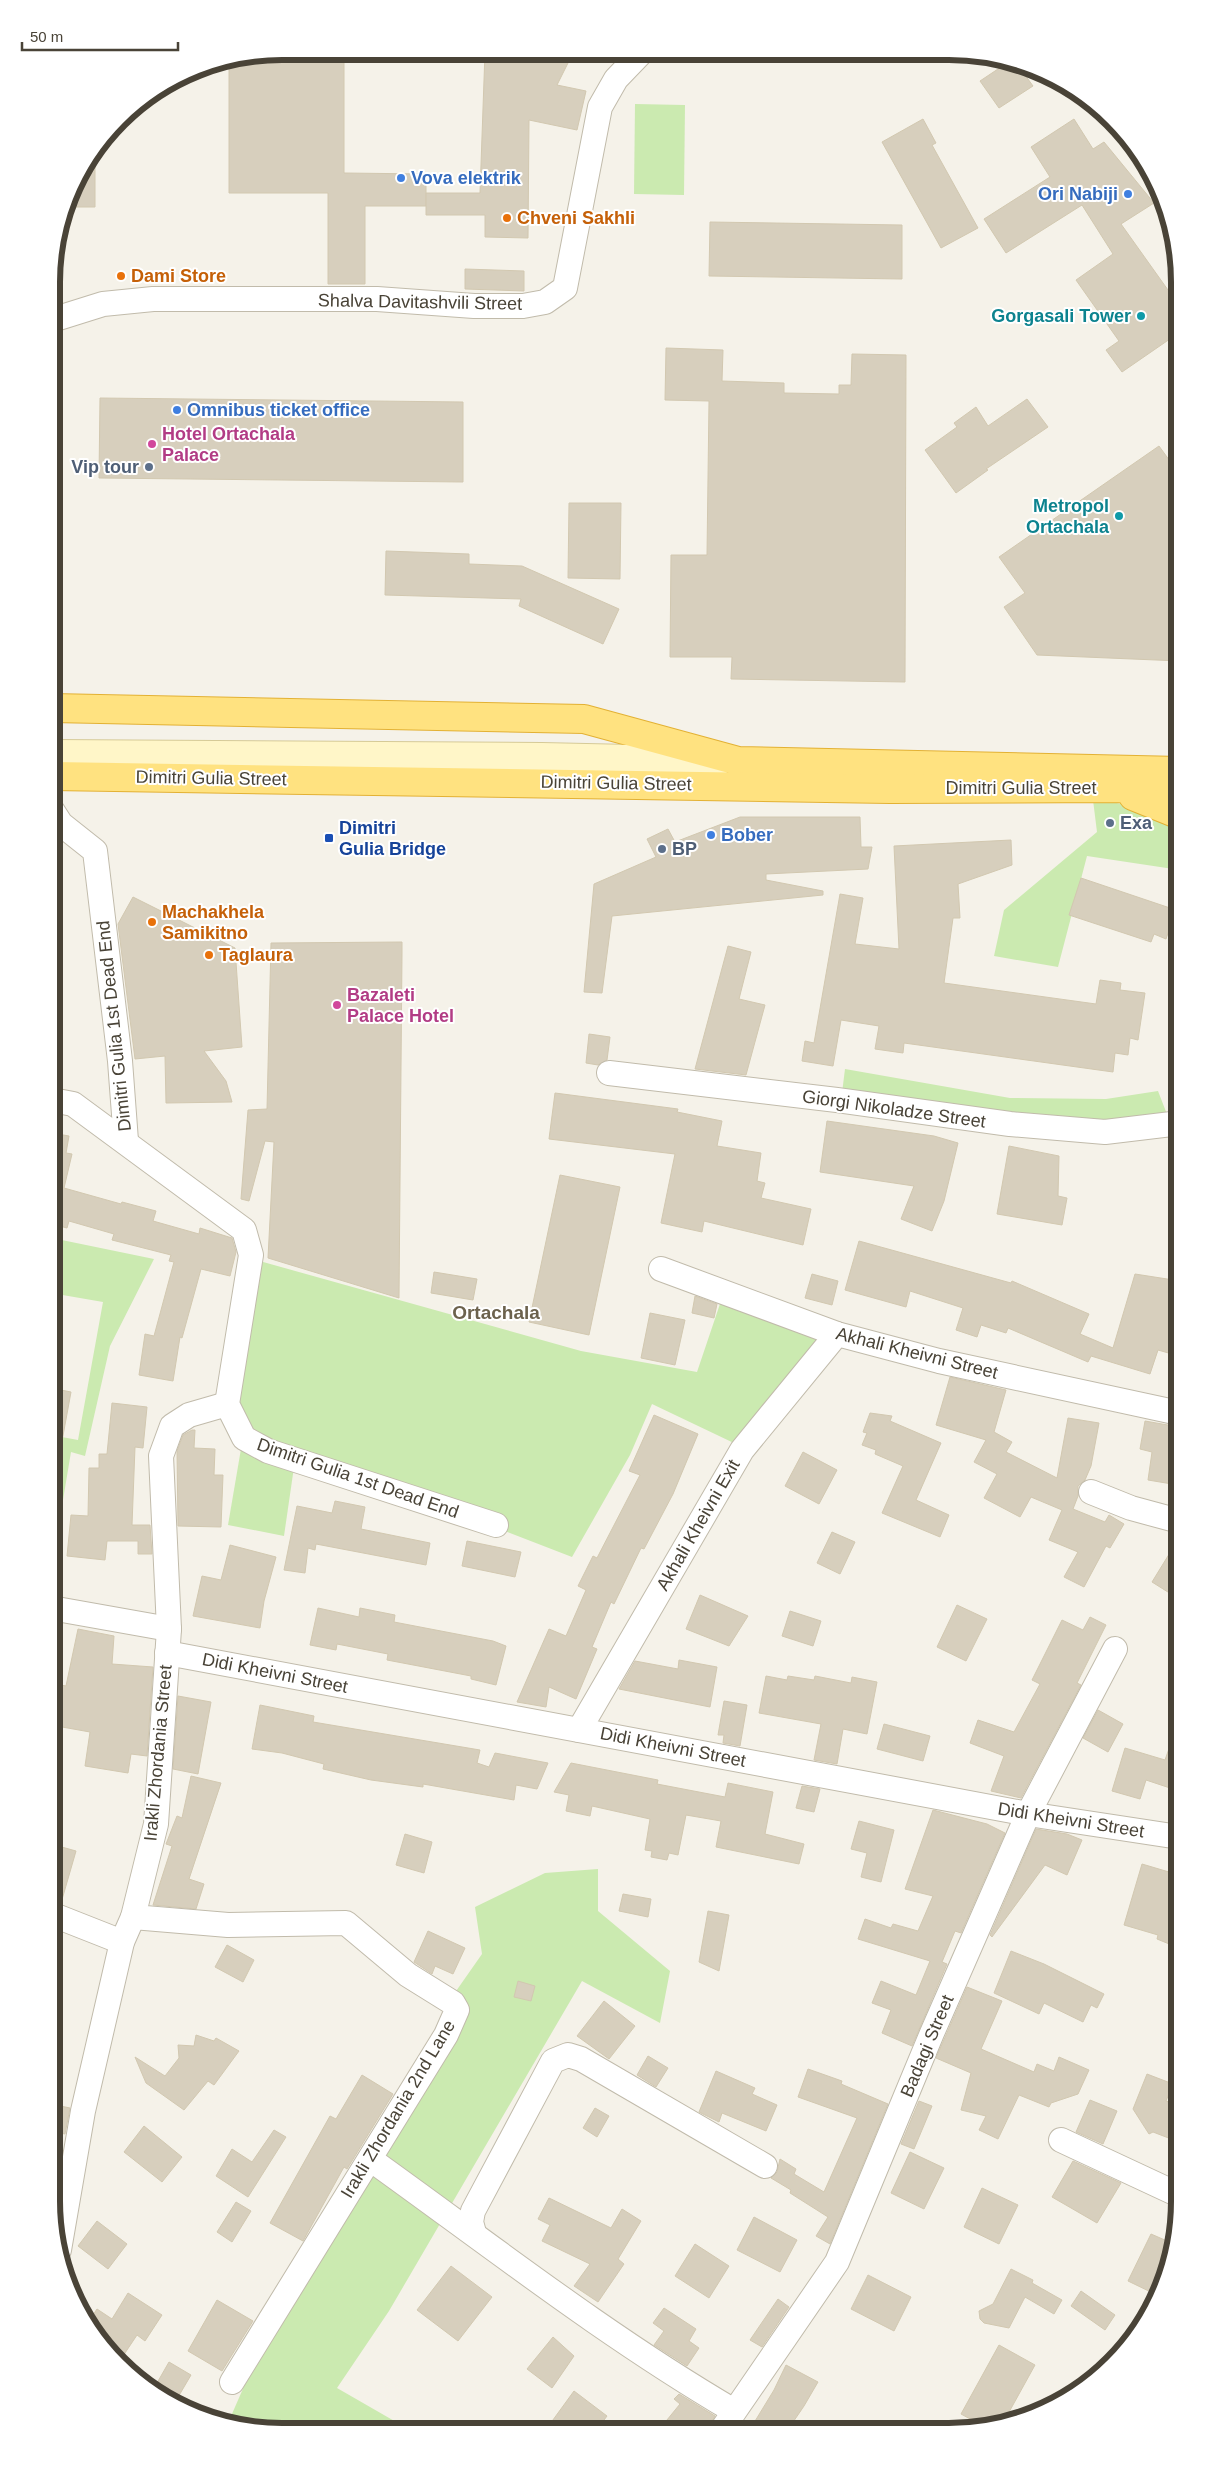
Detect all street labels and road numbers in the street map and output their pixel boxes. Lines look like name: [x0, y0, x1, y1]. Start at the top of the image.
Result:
street label: Shalva Davitashvili Street: [318, 290, 522, 314]
street label: Dimitri Gulia Street: [135, 767, 287, 789]
street label: Dimitri Gulia Street: [540, 772, 692, 794]
street label: Dimitri Gulia Street: [945, 778, 1097, 798]
street label: Dimitri Gulia 1st Dead End: [93, 919, 135, 1133]
street label: Giorgi Nikoladze Street: [801, 1086, 987, 1132]
street label: Akhali Kheivni Street: [834, 1323, 1000, 1383]
street label: Dimitri Gulia 1st Dead End: [254, 1434, 462, 1522]
street label: Akhali Kheivni Exit: [652, 1456, 744, 1594]
street label: Didi Kheivni Street: [200, 1649, 350, 1697]
street label: Irakli Zhordania Street: [140, 1664, 176, 1842]
street label: Didi Kheivni Street: [598, 1723, 748, 1771]
street label: Didi Kheivni Street: [996, 1799, 1146, 1841]
street label: Badagi Street: [896, 1992, 958, 2100]
street label: Irakli Zhordania 2nd Lane: [337, 2016, 459, 2202]

